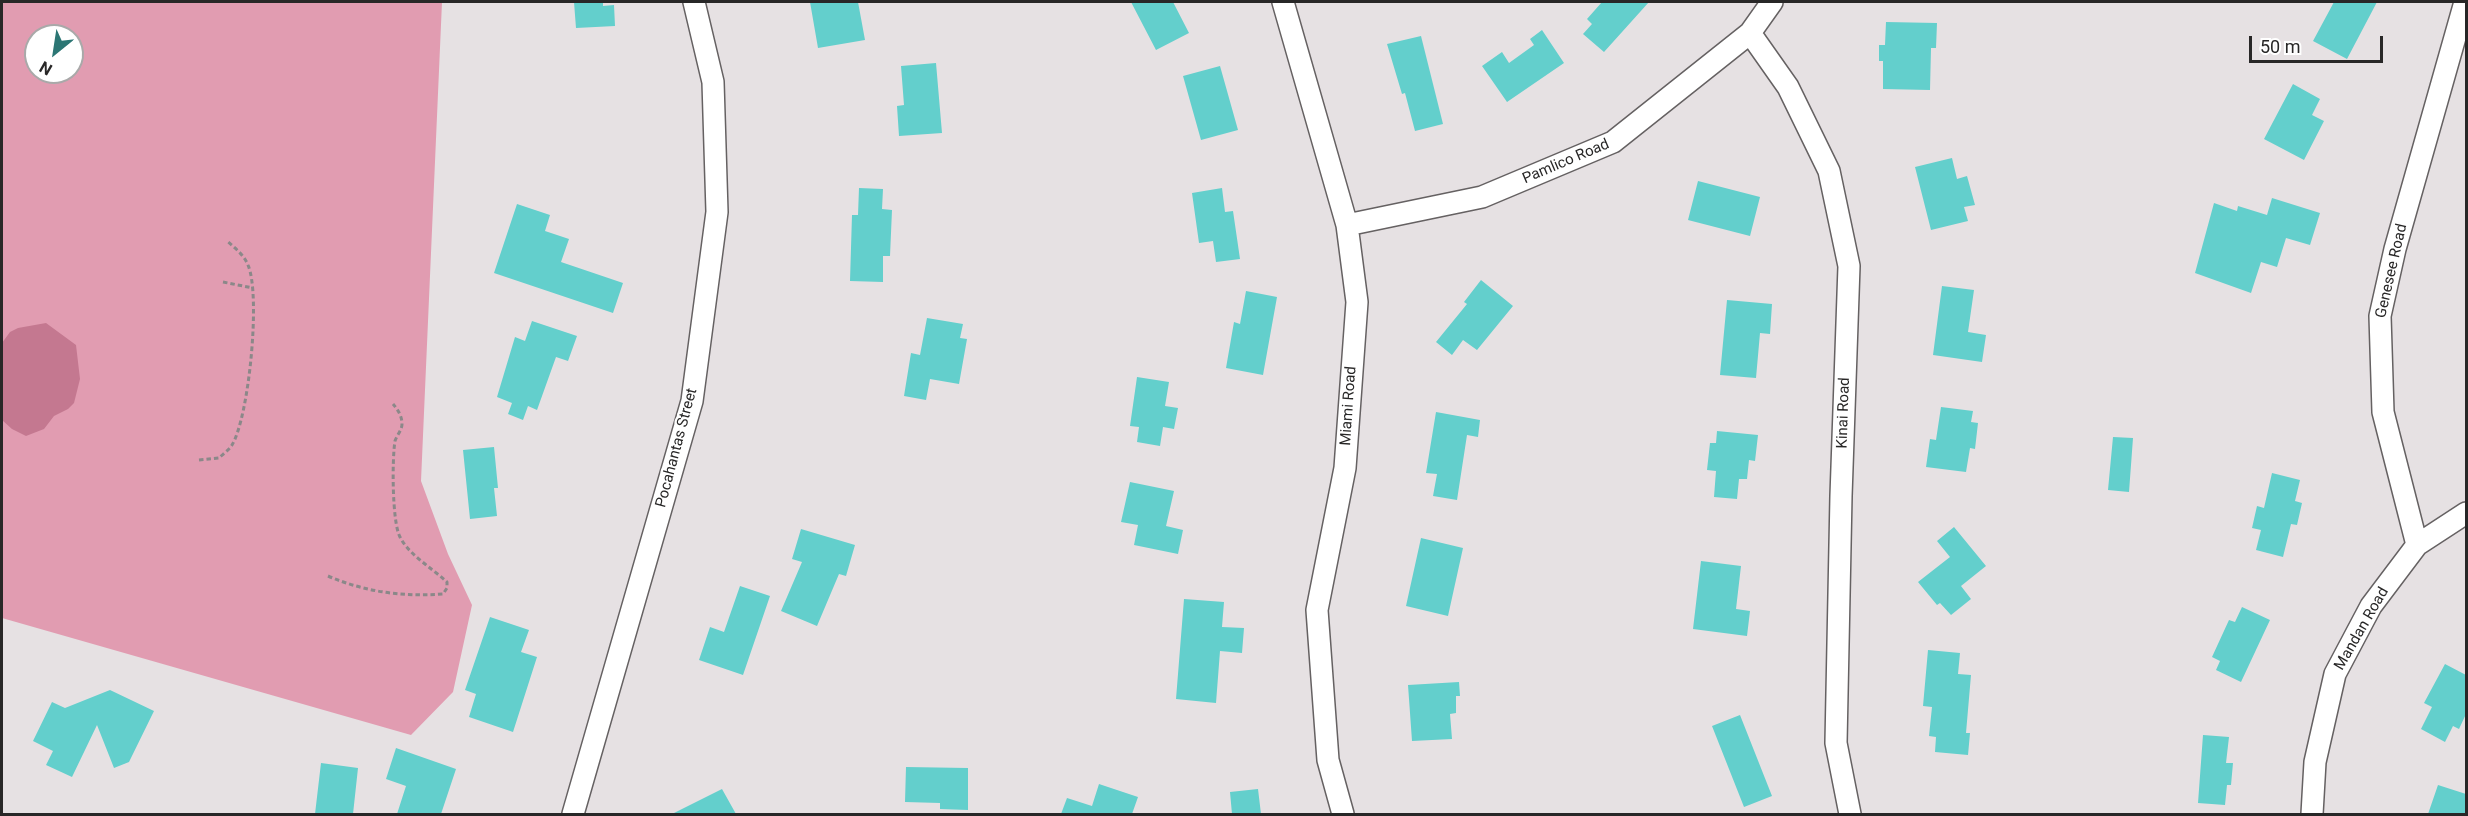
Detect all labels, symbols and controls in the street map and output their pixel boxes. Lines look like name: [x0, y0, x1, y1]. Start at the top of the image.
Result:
north arrow: [24, 24, 84, 84]
scale bar: [2252, 24, 2386, 62]
text: 50 m: [2260, 36, 2300, 57]
text: N: [36, 57, 55, 79]
street label: Pamlico Road: [1520, 136, 1612, 188]
street label: Genesee Road: [2372, 222, 2412, 320]
street label: Miami Road: [1337, 366, 1361, 446]
street label: Kinai Road: [1834, 377, 1854, 449]
street label: Pocahantas Street: [652, 386, 702, 510]
street label: Mandan Road: [2331, 584, 2393, 674]

